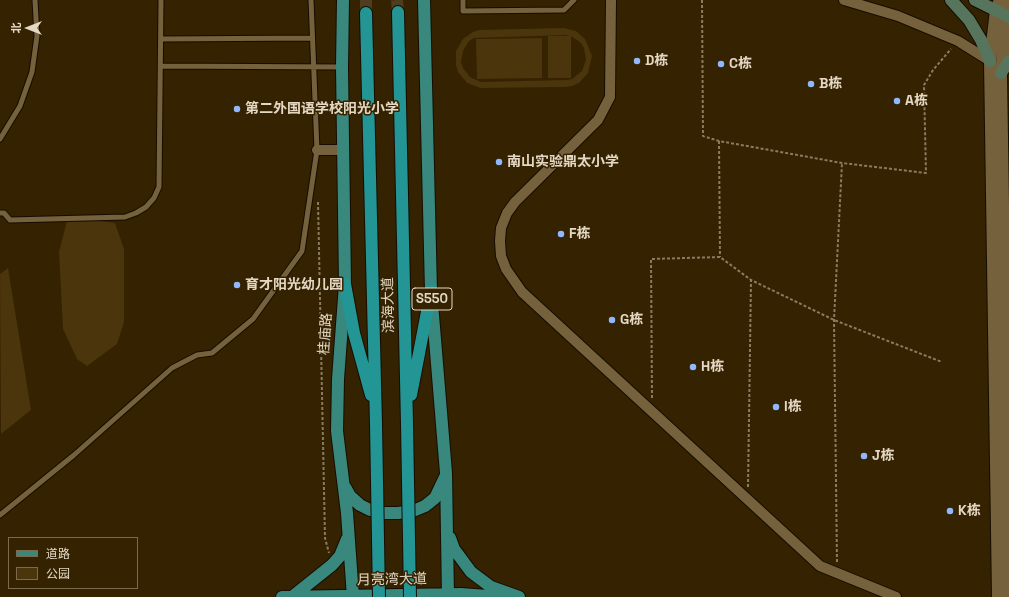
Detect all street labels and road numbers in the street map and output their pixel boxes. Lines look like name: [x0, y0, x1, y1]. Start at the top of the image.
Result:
street label: 滨海大道: [380, 277, 398, 333]
road number: S550: [412, 288, 452, 310]
street label: 桂庙路: [316, 312, 336, 356]
street label: 月亮湾大道: [357, 571, 427, 589]

